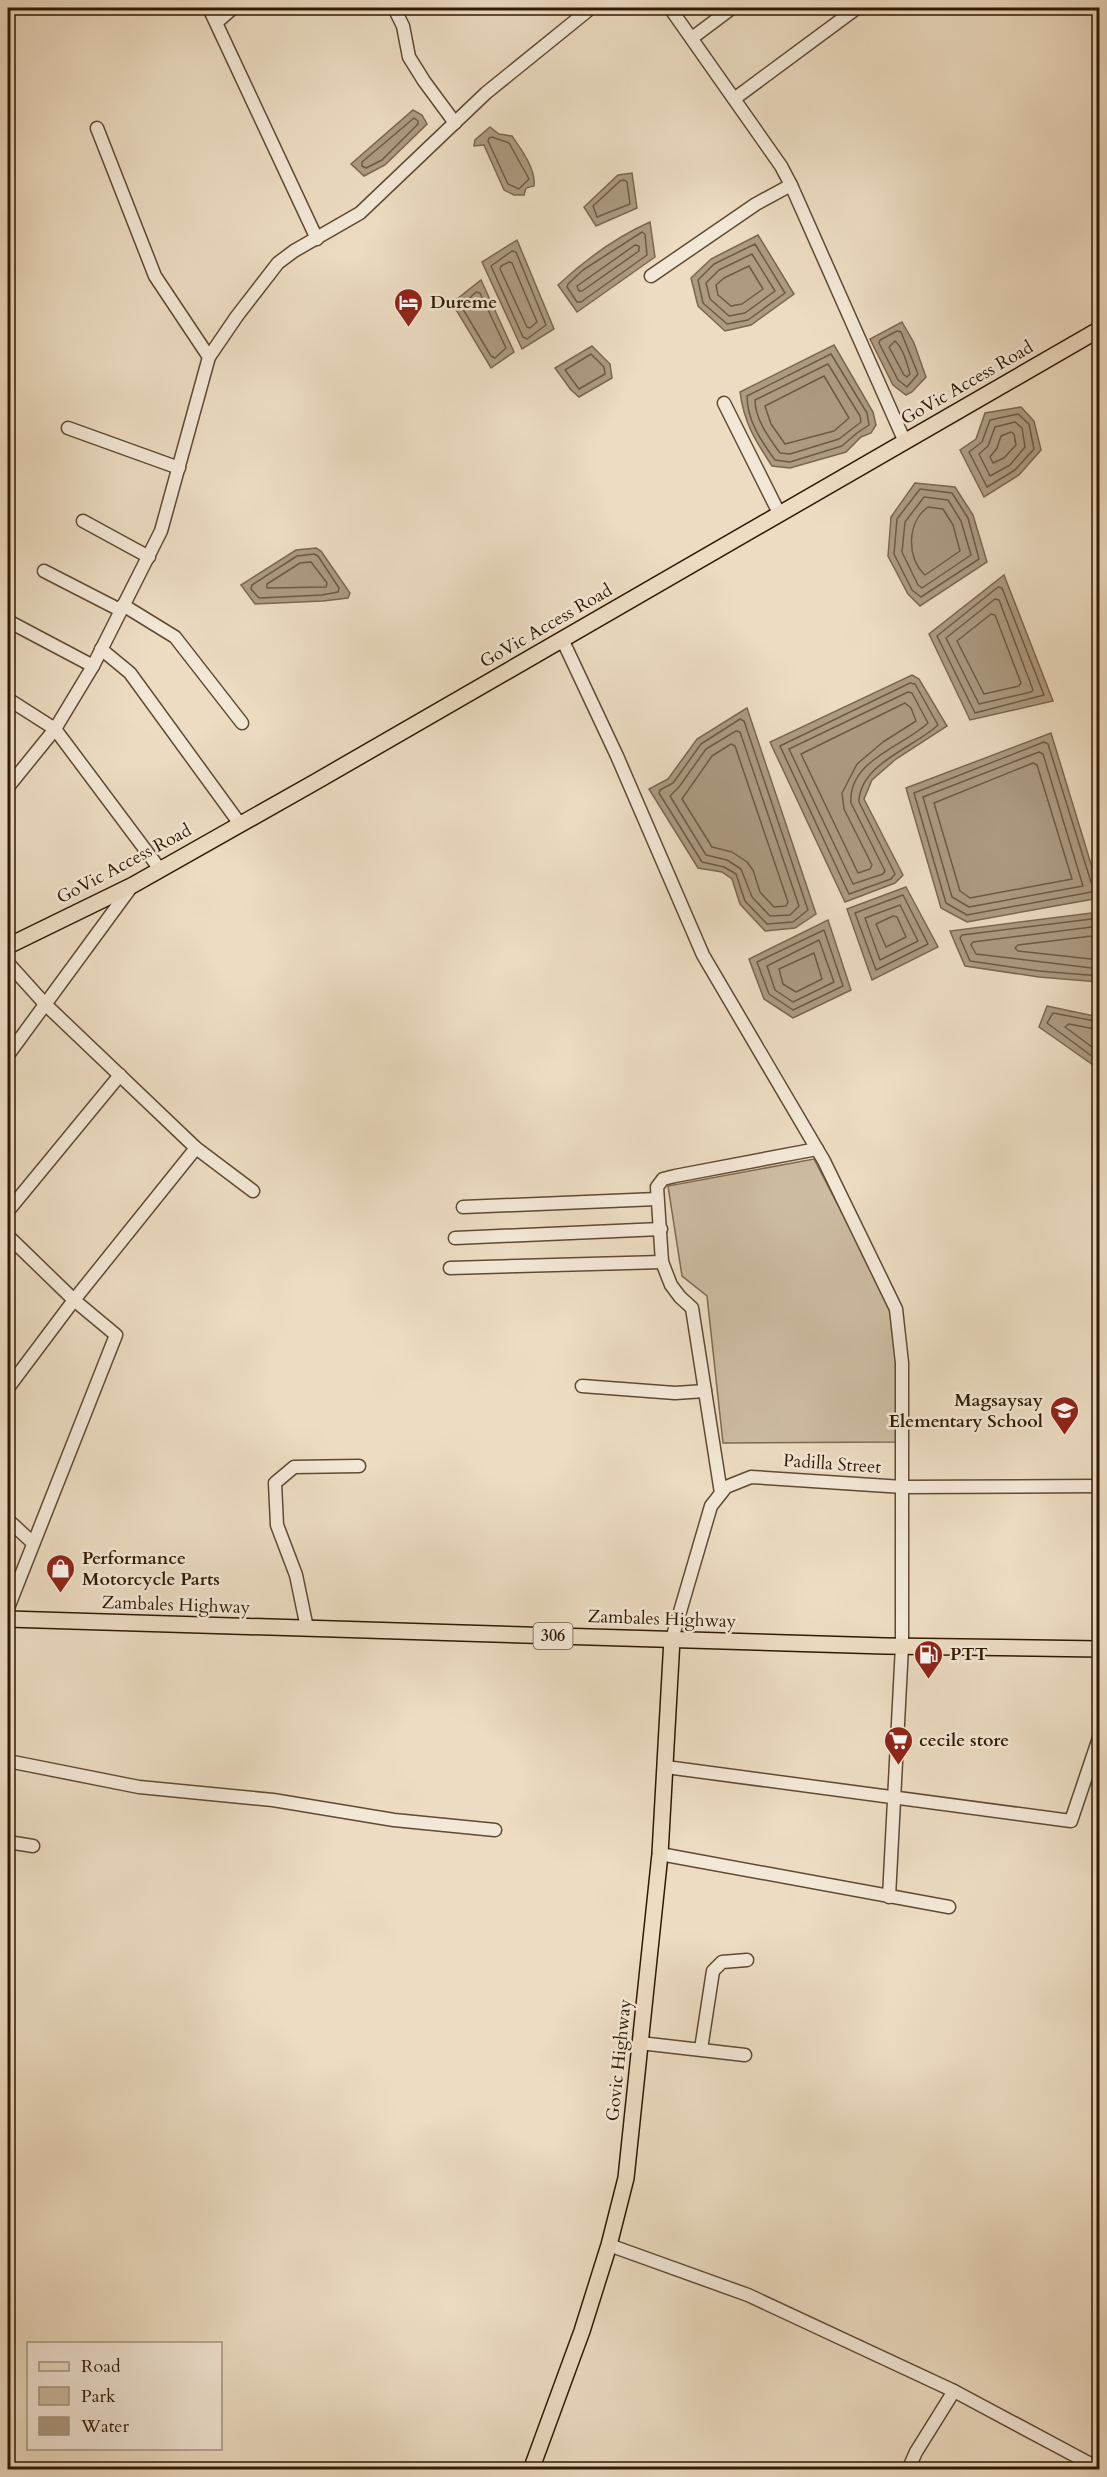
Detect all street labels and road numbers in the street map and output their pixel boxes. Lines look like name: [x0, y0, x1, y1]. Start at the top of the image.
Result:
street label: GoVic Access Road: [896, 335, 1038, 431]
street label: GoVic Access Road: [475, 578, 617, 674]
street label: GoVic Access Road: [52, 818, 196, 910]
street label: Padilla Street: [782, 1448, 882, 1480]
street label: Zambales Highway: [101, 1590, 251, 1620]
street label: Zambales Highway: [587, 1604, 737, 1634]
road number: 306: [534, 1623, 572, 1649]
street label: Govic Highway: [600, 1997, 638, 2122]

